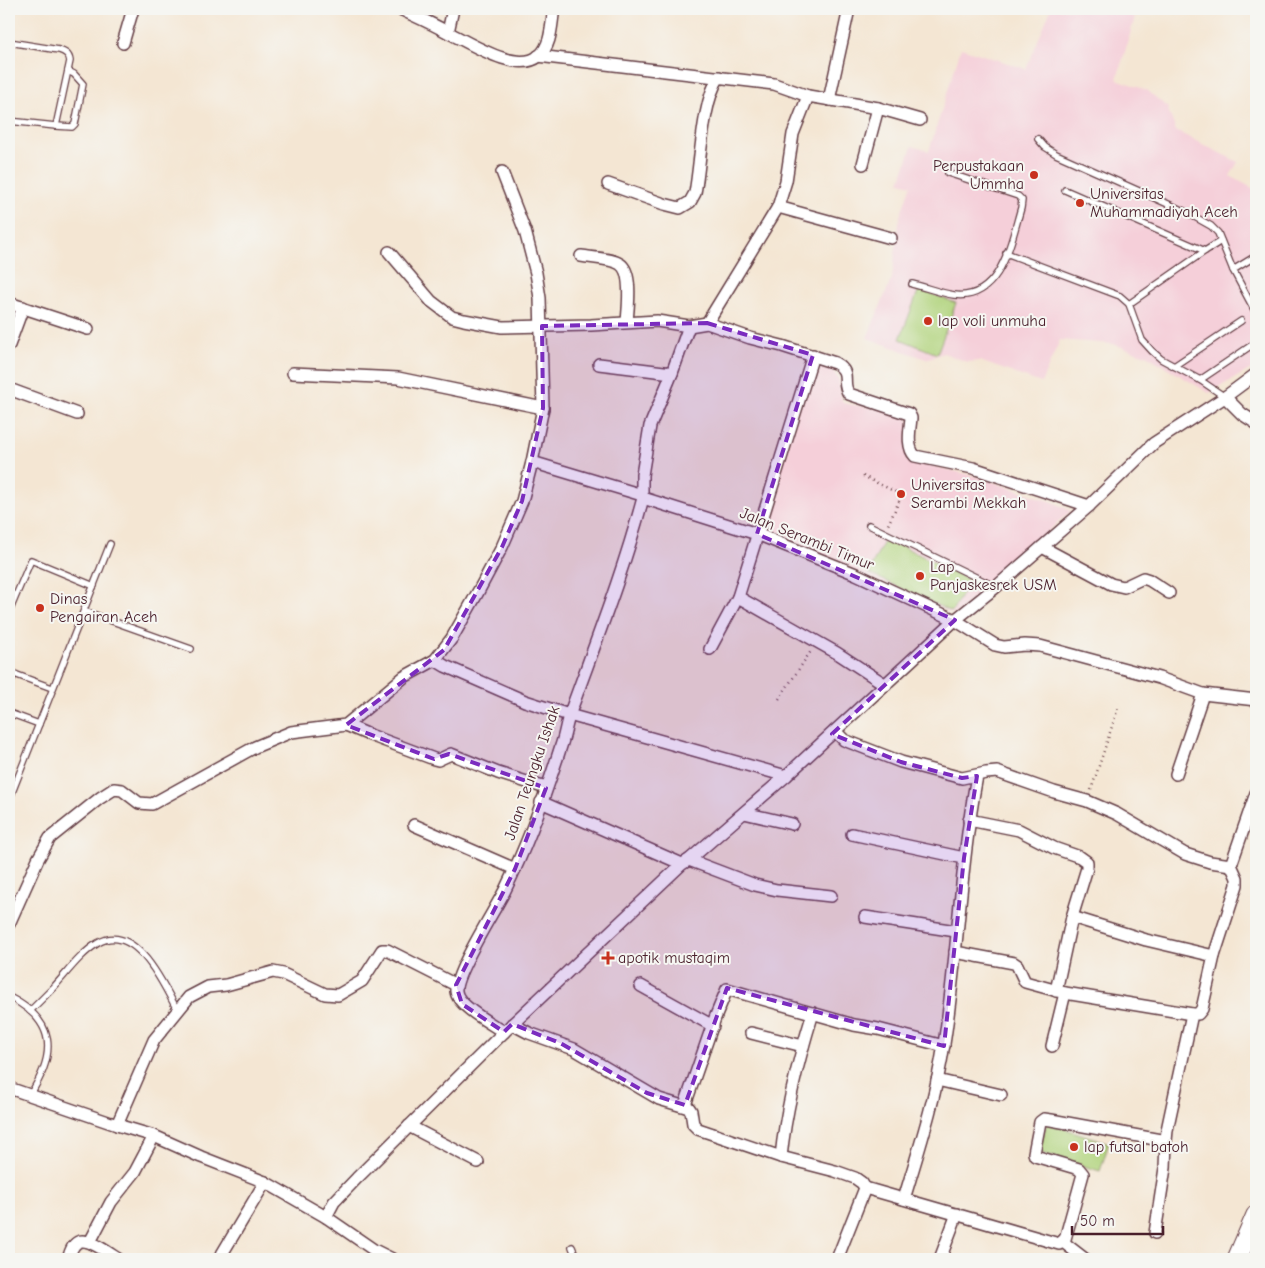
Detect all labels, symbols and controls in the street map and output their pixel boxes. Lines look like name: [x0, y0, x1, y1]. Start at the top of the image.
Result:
place label: Perpustakaan Ummha: [933, 157, 1024, 193]
marker: Perpustakaan Ummha: [1028, 169, 1040, 181]
place label: Universitas Muhammadiyah Aceh: [1090, 185, 1238, 221]
marker: Universitas Muhammadiyah Aceh: [1074, 197, 1086, 209]
place label: lap voli unmuha: [938, 312, 1046, 330]
marker: lap voli unmuha: [922, 315, 934, 327]
place label: Universitas Serambi Mekkah: [911, 476, 1026, 512]
marker: Universitas Serambi Mekkah: [895, 488, 907, 500]
street label: Jalan Serambi Timur: [737, 504, 877, 574]
place label: Lap Panjaskesrek USM: [930, 558, 1057, 594]
marker: Lap Panjaskesrek USM: [914, 570, 926, 582]
place label: Dinas Pengairan Aceh: [50, 590, 158, 626]
marker: Dinas Pengairan Aceh: [34, 602, 46, 614]
street label: Jalan Teungku Ishak: [501, 703, 564, 843]
place label: apotik mustaqim: [618, 949, 730, 967]
marker: apotik mustaqim: [602, 952, 614, 964]
place label: lap futsal batoh: [1084, 1138, 1189, 1156]
marker: lap futsal batoh: [1068, 1141, 1080, 1153]
scale bar: [1072, 1203, 1164, 1235]
text: 50 m: [1080, 1212, 1115, 1230]

